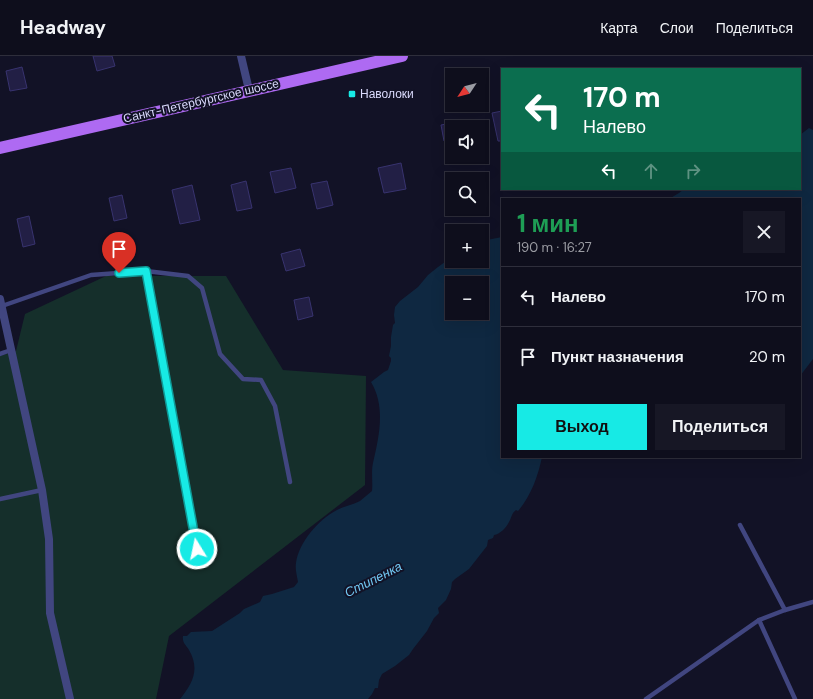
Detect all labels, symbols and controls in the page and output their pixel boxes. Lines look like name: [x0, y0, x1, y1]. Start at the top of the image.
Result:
text: Headway: [20, 15, 106, 40]
text: Карта: [600, 19, 638, 37]
text: Слои: [660, 19, 694, 37]
text: Поделиться: [716, 19, 793, 37]
north arrow: [445, 68, 489, 112]
map controls: [445, 68, 489, 320]
street label: Санкт-Петербургское шоссе: [122, 75, 281, 127]
text: 170 m: [583, 79, 661, 116]
icon: left: [517, 84, 569, 136]
place label: Наволоки: [360, 86, 414, 102]
marker: Наволоки: [347, 89, 357, 99]
text: Налево: [583, 115, 646, 139]
button: sound: [445, 120, 489, 164]
icon: left: [598, 160, 620, 182]
icon: ahead: [640, 160, 662, 182]
icon: right: [682, 160, 704, 182]
button: search: [445, 172, 489, 216]
text: 1 мин: [517, 208, 578, 239]
button: close: [743, 211, 785, 253]
button: +: [445, 224, 489, 268]
pin: [102, 232, 136, 273]
icon: arrive: [108, 238, 130, 260]
text: 190 m · 16:27: [517, 239, 592, 256]
button: −: [445, 276, 489, 320]
icon: left: [517, 286, 539, 308]
text: Налево: [551, 287, 606, 307]
text: 170 m: [745, 287, 785, 307]
icon: arrive: [517, 346, 539, 368]
text: Пункт назначения: [551, 347, 684, 367]
text: 20 m: [749, 347, 785, 367]
button: Выход: [517, 404, 647, 450]
button: Поделиться: [655, 404, 785, 450]
position arrow: [176, 528, 218, 570]
water label: Стипенка: [342, 558, 405, 601]

